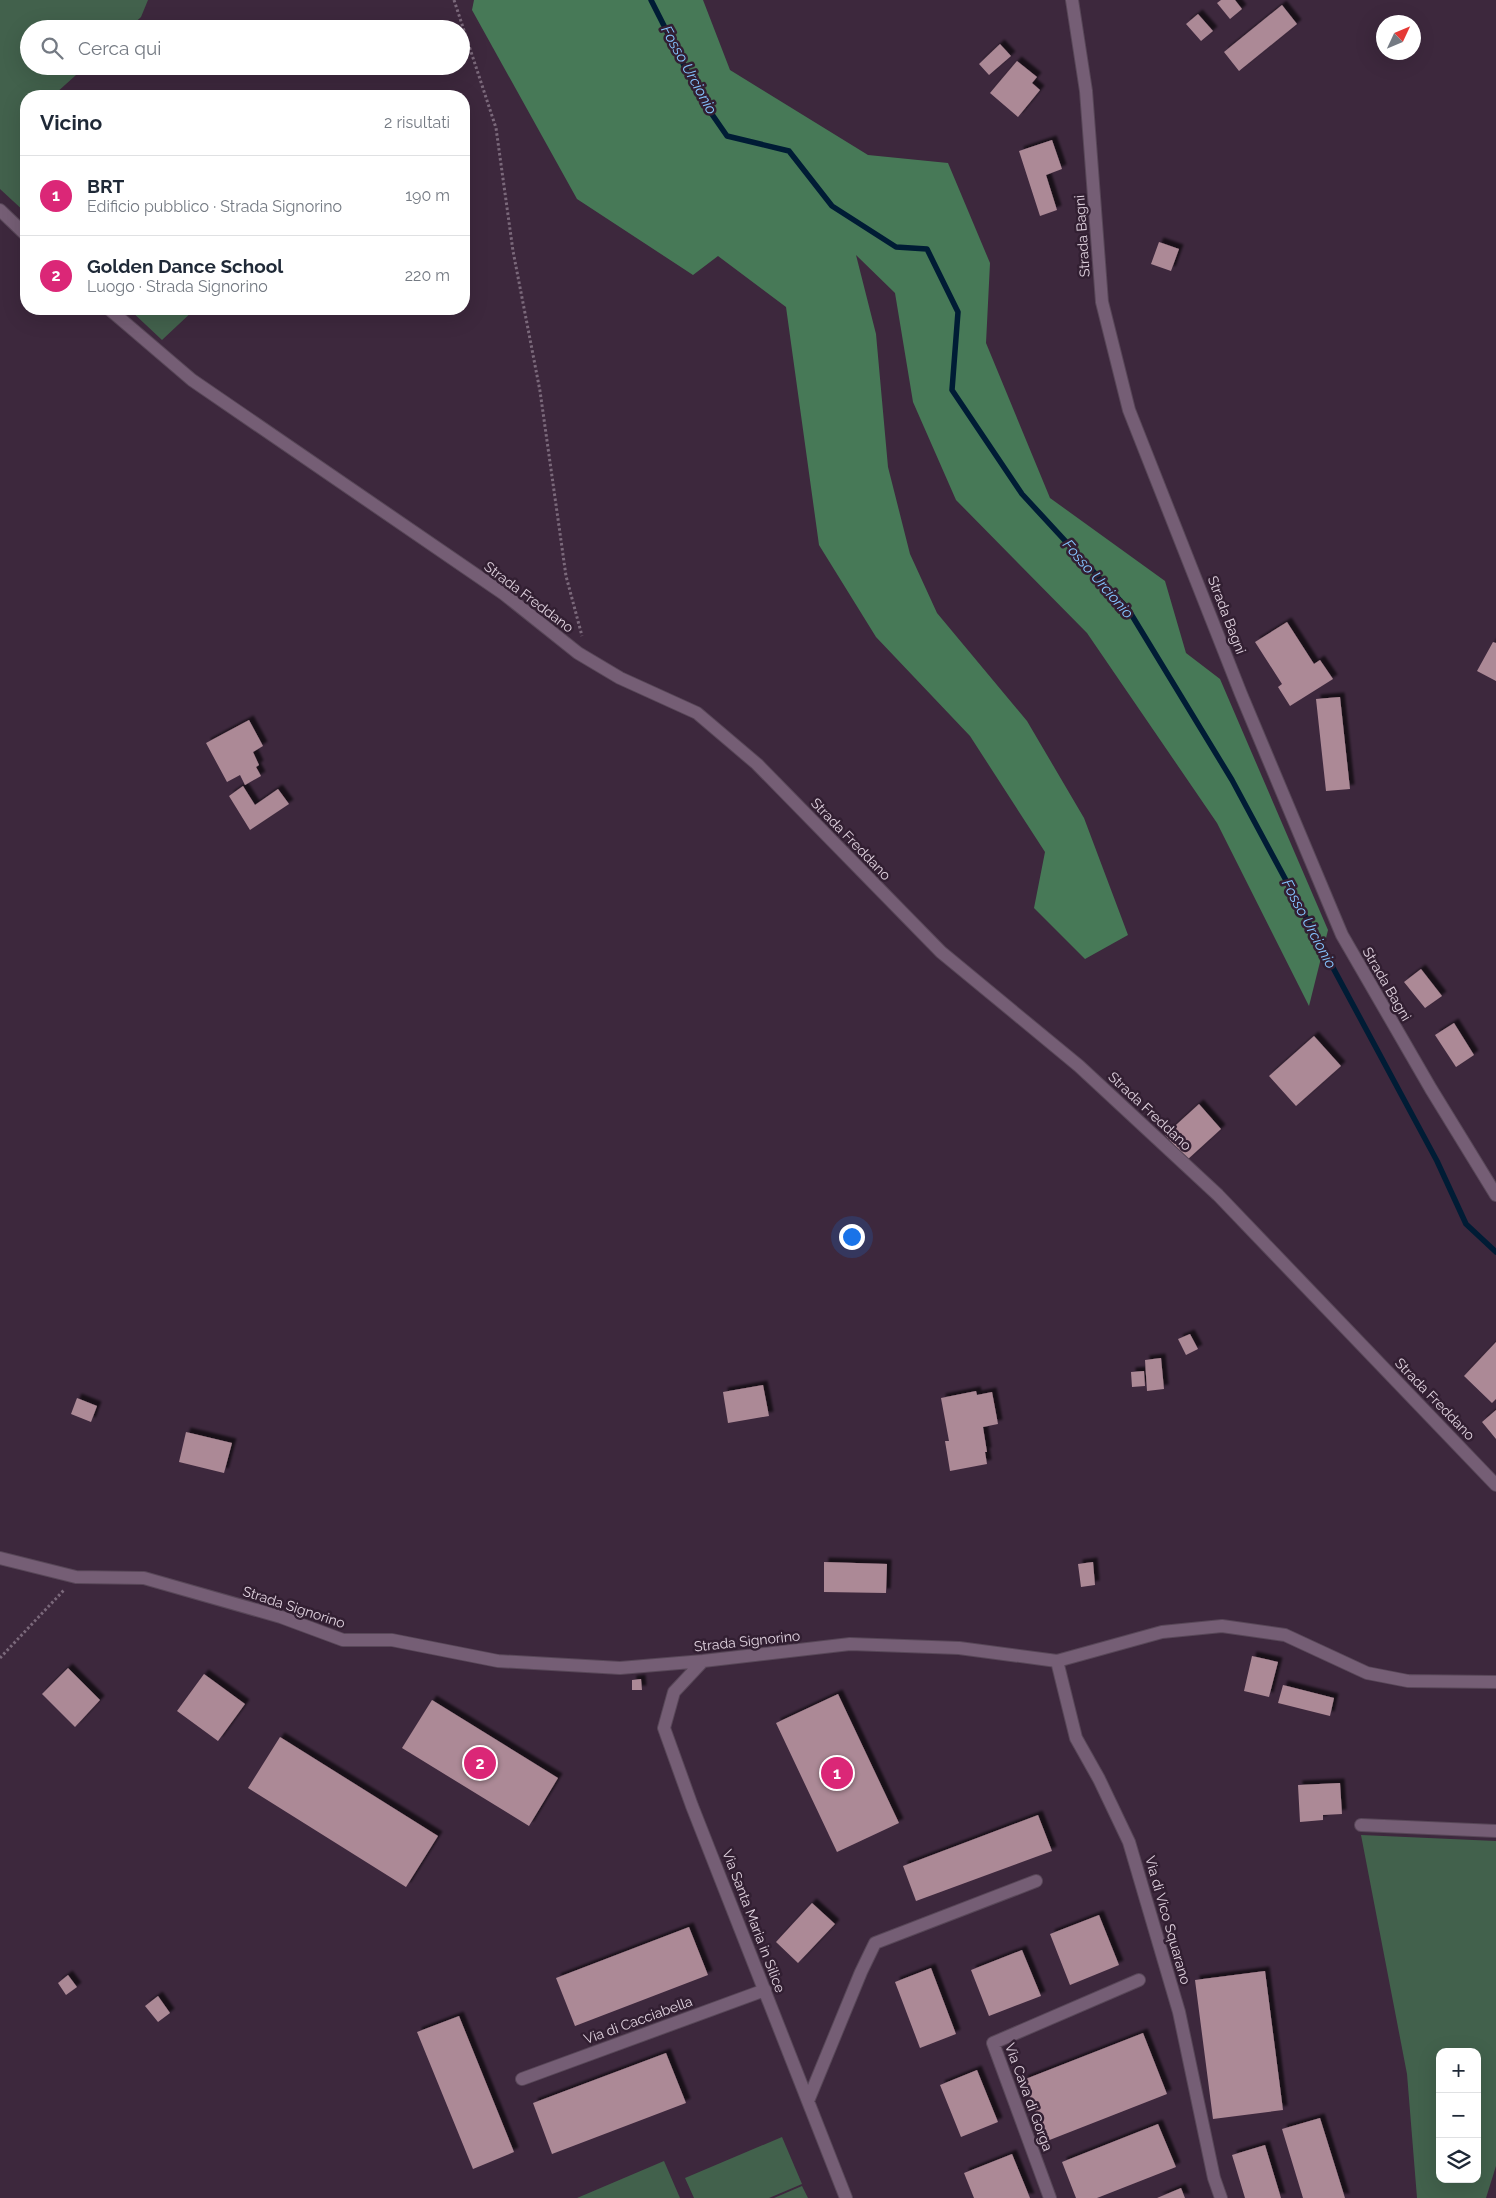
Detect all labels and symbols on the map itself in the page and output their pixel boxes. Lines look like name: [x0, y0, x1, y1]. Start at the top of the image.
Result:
north arrow: [1376, 15, 1421, 60]
water label: Fosso Urcionio: [657, 23, 721, 117]
street label: Strada Bagni: [1071, 194, 1093, 278]
water label: Fosso Urcionio: [1059, 536, 1137, 622]
street label: Strada Freddano: [481, 558, 577, 636]
street label: Strada Bagni: [1205, 574, 1249, 656]
street label: Strada Freddano: [808, 795, 894, 883]
water label: Fosso Urcionio: [1278, 876, 1340, 972]
street label: Strada Bagni: [1359, 944, 1415, 1024]
street label: Strada Freddano: [1105, 1068, 1195, 1154]
your location: [839, 1224, 865, 1250]
street label: Strada Freddano: [1392, 1355, 1478, 1443]
street label: Strada Signorino: [241, 1583, 347, 1631]
street label: Strada Signorino: [693, 1627, 801, 1655]
pin: 2: [464, 1744, 496, 1782]
pin: 1: [821, 1754, 853, 1792]
street label: Via Santa Maria in Silice: [719, 1847, 789, 1995]
street label: Via di Vico Squarano: [1142, 1854, 1194, 1986]
street label: Via di Cacciabella: [582, 1993, 694, 2047]
street label: Via Cava di Gorga: [1002, 2041, 1056, 2153]

